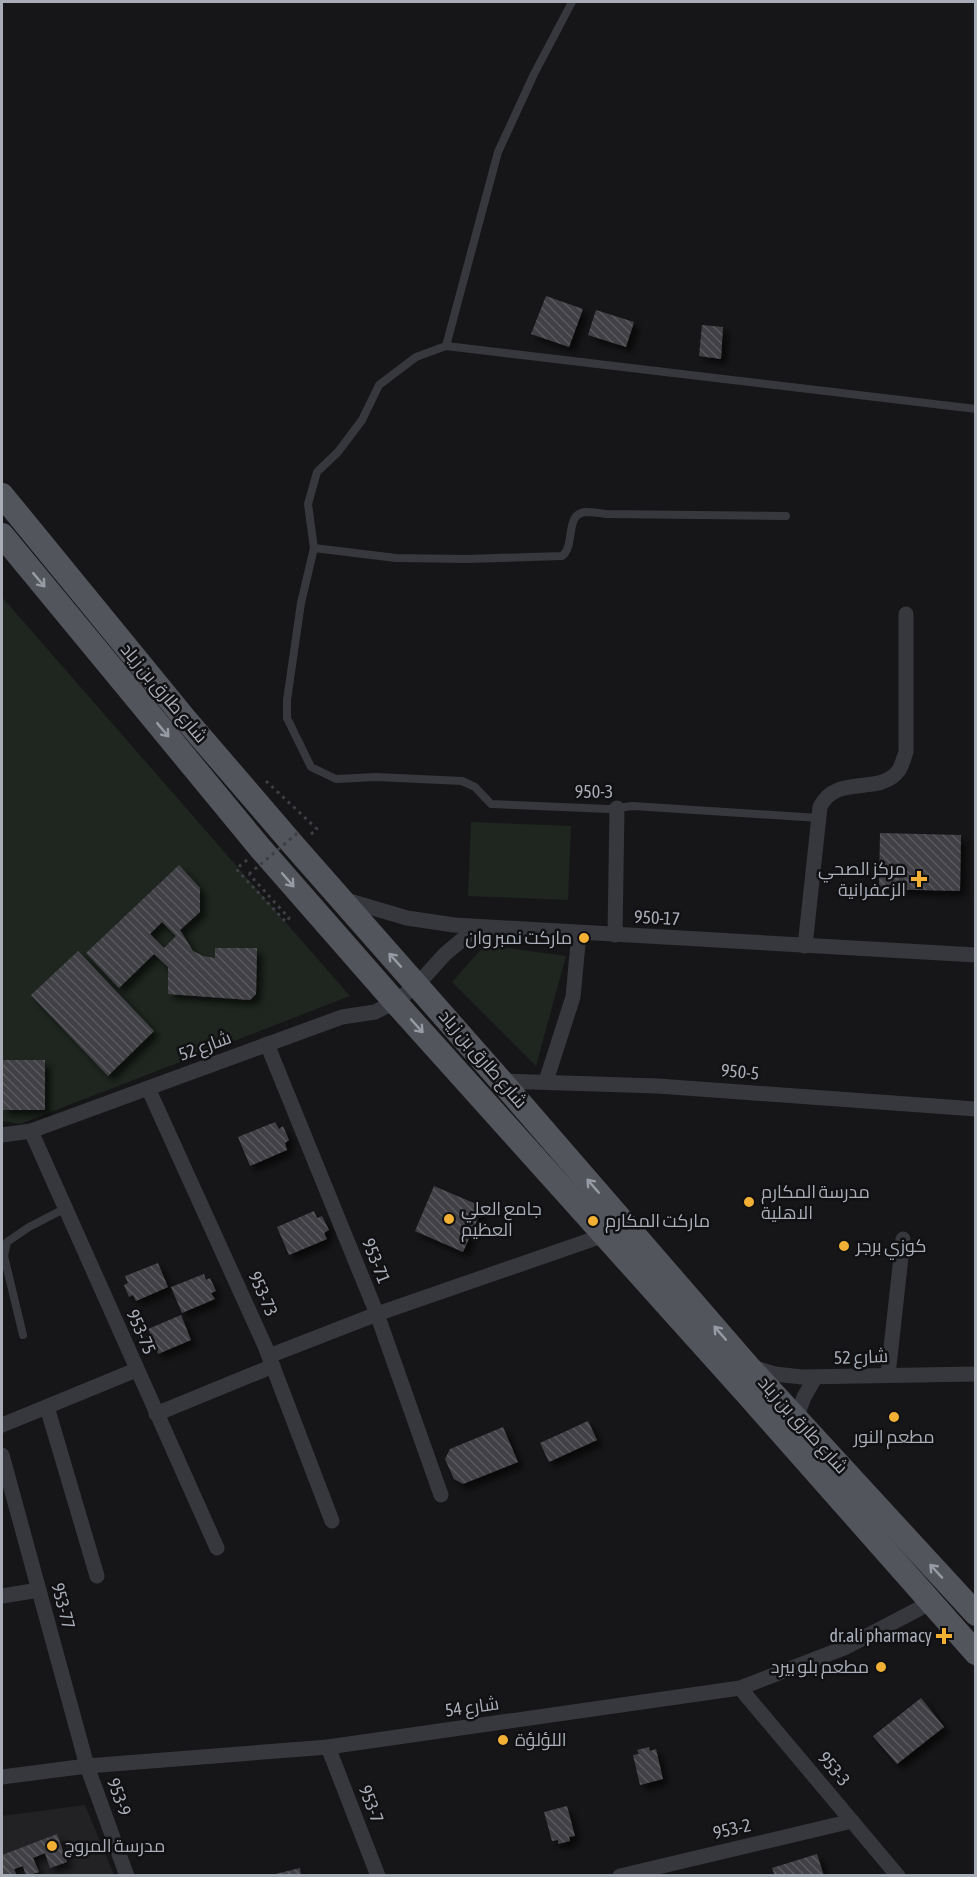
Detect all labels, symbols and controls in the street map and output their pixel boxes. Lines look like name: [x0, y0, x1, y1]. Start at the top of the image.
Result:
one-way arrow: [32, 572, 46, 587]
street label: شارع طارق بن زياد: [115, 639, 212, 748]
one-way arrow: [157, 722, 170, 738]
street label: 950-3: [575, 781, 613, 802]
place label: مركز الصحي الزعفرانية: [818, 858, 906, 901]
marker: مركز الصحي الزعفرانية: [910, 870, 928, 888]
one-way arrow: [281, 872, 295, 887]
street label: 950-17: [634, 906, 680, 929]
place label: ماركت نمبر وان: [465, 927, 572, 949]
marker: ماركت نمبر وان: [577, 931, 591, 945]
one-way arrow: [388, 953, 402, 968]
street label: شارع طارق بن زياد: [433, 1005, 532, 1114]
one-way arrow: [410, 1018, 424, 1033]
street label: شارع 52: [176, 1026, 235, 1067]
street label: 950-5: [720, 1059, 760, 1084]
one-way arrow: [586, 1178, 599, 1194]
place label: مدرسة المكارم الاهلية: [761, 1181, 870, 1223]
marker: مدرسة المكارم الاهلية: [742, 1195, 756, 1209]
place label: جامع العلي العظيم: [461, 1198, 542, 1242]
place label: ماركت المكارم: [605, 1210, 710, 1233]
marker: جامع العلي العظيم: [442, 1212, 456, 1226]
marker: ماركت المكارم: [586, 1214, 600, 1228]
street label: 953-71: [358, 1235, 395, 1286]
place label: كوزي برجر: [855, 1235, 927, 1260]
marker: كوزي برجر: [837, 1239, 851, 1253]
street label: 953-73: [244, 1268, 283, 1319]
street label: 953-75: [122, 1306, 161, 1357]
one-way arrow: [713, 1326, 727, 1341]
street label: شارع 52: [833, 1345, 889, 1370]
street label: شارع طارق بن زياد: [753, 1372, 853, 1479]
marker: مطعم النور: [887, 1410, 901, 1424]
place label: مطعم النور: [852, 1426, 935, 1449]
one-way arrow: [929, 1564, 943, 1579]
street label: 953-77: [47, 1581, 80, 1631]
place label: dr.ali pharmacy: [830, 1625, 932, 1646]
marker: dr.ali pharmacy: [937, 1629, 951, 1643]
place label: مطعم بلو بيرد: [771, 1656, 869, 1679]
marker: مطعم بلو بيرد: [874, 1660, 888, 1674]
street label: شارع 54: [444, 1692, 501, 1723]
place label: اللؤلؤة: [515, 1729, 567, 1751]
marker: اللؤلؤة: [496, 1733, 510, 1747]
street label: 953-3: [814, 1747, 855, 1790]
street label: 953-9: [103, 1775, 136, 1818]
street label: 953-7: [355, 1782, 388, 1825]
street label: 953-2: [711, 1814, 753, 1843]
place label: مدرسة المروج: [64, 1835, 165, 1858]
marker: مدرسة المروج: [45, 1839, 59, 1853]

